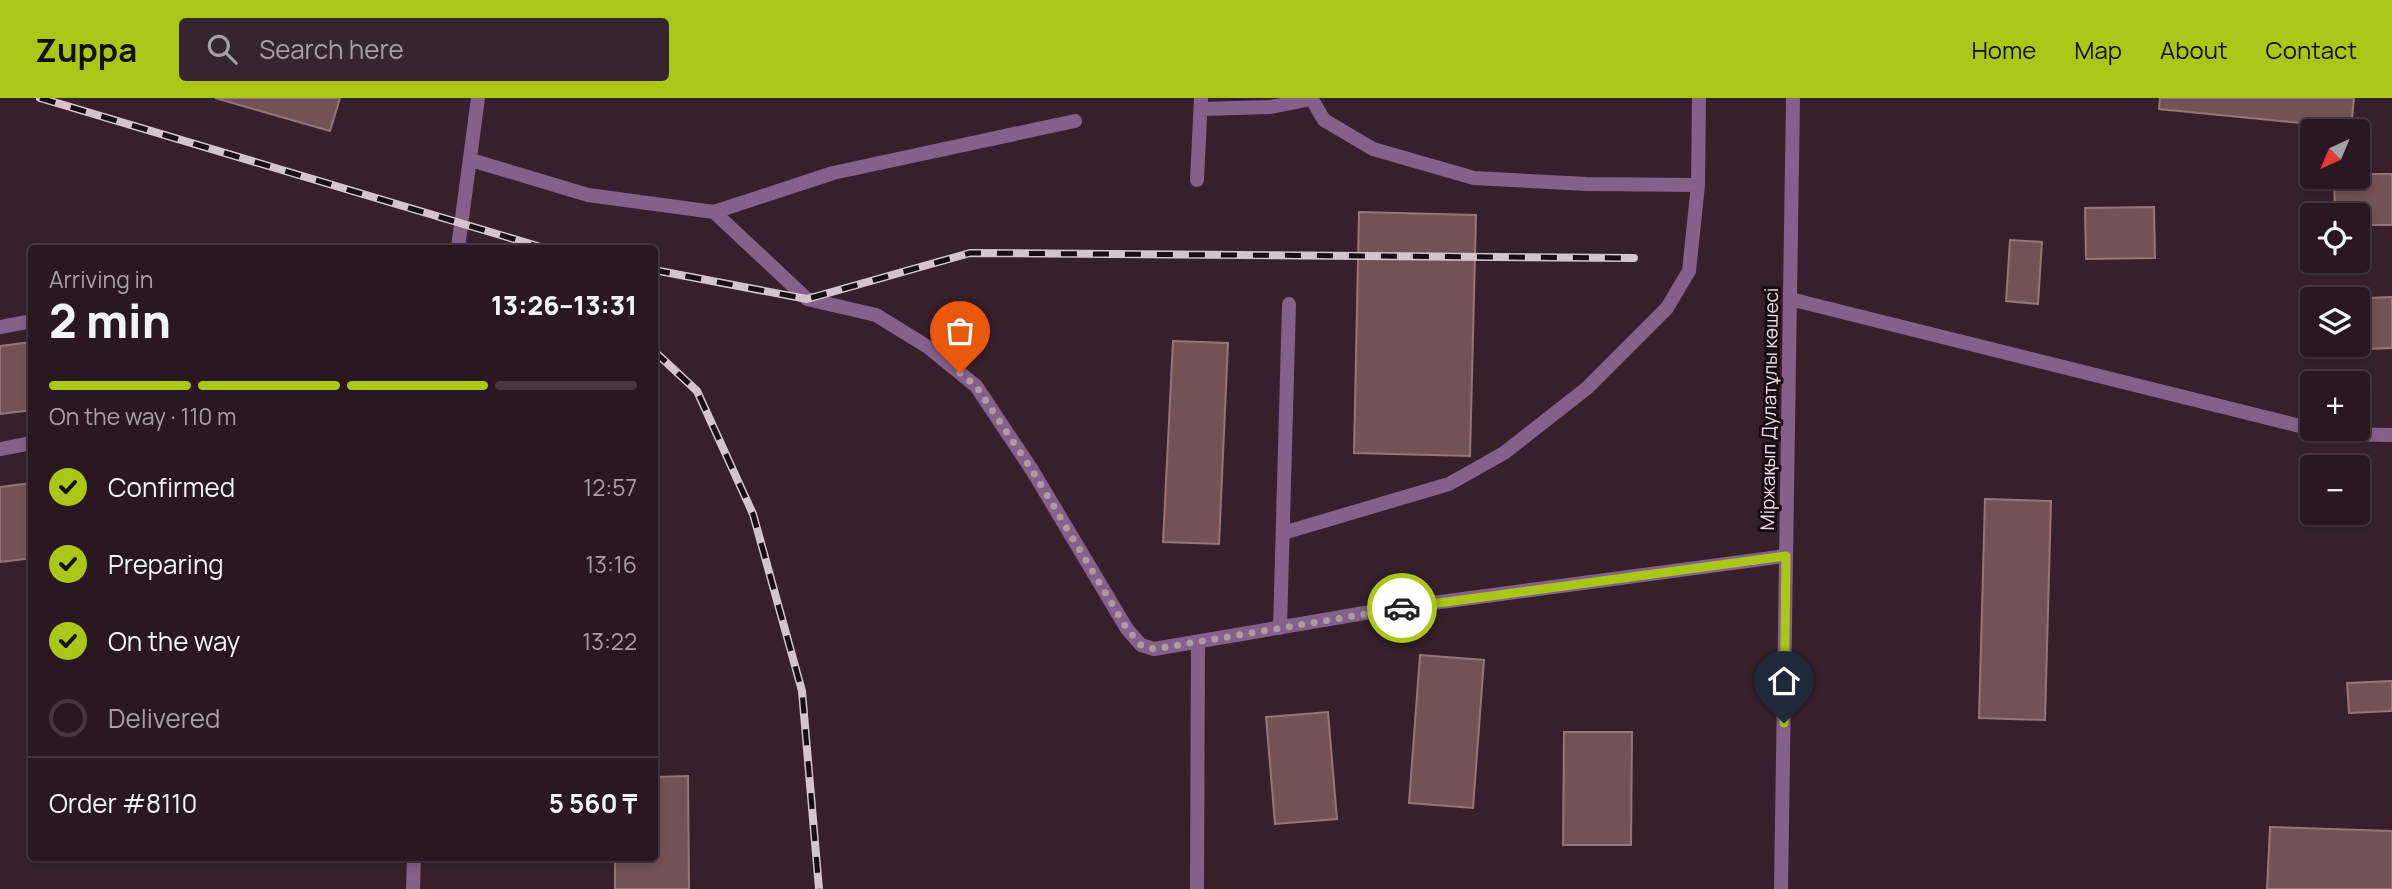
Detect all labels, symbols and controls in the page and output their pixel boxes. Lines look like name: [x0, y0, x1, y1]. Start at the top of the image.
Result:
search box: [179, 18, 669, 81]
text: Zuppa: [35, 27, 137, 72]
icon: search: [203, 30, 241, 68]
text: Search here: [259, 31, 404, 67]
text: Home: [1971, 33, 2036, 66]
text: Map: [2074, 33, 2122, 66]
text: About: [2160, 33, 2228, 66]
text: Contact: [2266, 33, 2357, 66]
north arrow: [2300, 119, 2370, 189]
map controls: [2300, 119, 2370, 525]
button: locate: [2300, 203, 2370, 273]
text: Arriving in: [49, 263, 154, 295]
text: 13:26–13:31: [491, 287, 637, 323]
street label: Міржақып Дулатұлы көшесі: [1754, 287, 1784, 531]
button: layers: [2300, 287, 2370, 357]
text: 2 min: [49, 289, 171, 352]
pin: [930, 301, 990, 373]
icon: bag: [941, 312, 979, 350]
button: +: [2300, 371, 2370, 441]
text: On the way · 110 m: [49, 400, 236, 432]
button: −: [2300, 455, 2370, 525]
icon: check: [49, 468, 87, 506]
text: Confirmed: [108, 469, 235, 505]
text: 12:57: [583, 471, 637, 503]
icon: check: [49, 545, 87, 583]
text: Preparing: [108, 546, 224, 582]
text: 13:16: [585, 548, 637, 580]
courier: [1367, 573, 1437, 643]
icon: car: [1383, 589, 1421, 627]
icon: check: [49, 622, 87, 660]
text: On the way: [108, 623, 240, 659]
text: 13:22: [582, 625, 637, 657]
pin: [1754, 651, 1814, 723]
icon: home: [1765, 662, 1803, 700]
text: Delivered: [108, 700, 220, 736]
text: Order #8110: [49, 785, 197, 821]
text: 5 560 ₸: [549, 785, 637, 821]

